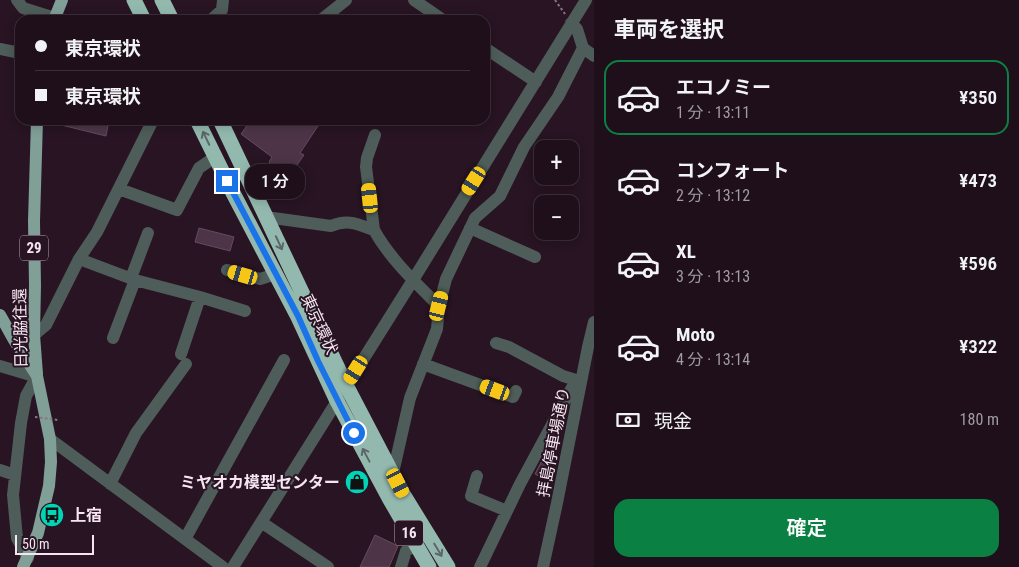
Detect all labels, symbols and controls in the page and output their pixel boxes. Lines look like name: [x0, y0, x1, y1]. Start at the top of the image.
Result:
text: 車両を選択: [614, 17, 724, 42]
text: 東京環状: [65, 37, 141, 60]
icon: car: [616, 75, 661, 120]
text: エコノミー: [676, 76, 771, 99]
text: 東京環状: [65, 85, 141, 108]
text: ¥350: [959, 86, 997, 109]
text: 1 分 · 13:11: [676, 103, 750, 122]
one-way arrow: [201, 131, 210, 146]
map controls: [534, 140, 579, 240]
button: +: [534, 140, 579, 185]
icon: car: [616, 158, 661, 203]
text: コンフォート: [676, 159, 789, 182]
callout: 1 分: [244, 164, 304, 198]
car: [459, 164, 488, 198]
text: ¥473: [959, 169, 997, 192]
route end: [216, 170, 238, 192]
text: 1 分: [261, 172, 289, 191]
car: [360, 182, 379, 214]
text: 2 分 · 13:12: [676, 186, 750, 205]
button: −: [534, 195, 579, 240]
one-way arrow: [274, 235, 284, 250]
road number: 29: [20, 236, 48, 260]
text: XL: [676, 240, 696, 263]
icon: car: [616, 241, 661, 286]
text: ¥596: [959, 252, 997, 275]
car: [226, 264, 259, 286]
text: 3 分 · 13:13: [676, 267, 750, 286]
street label: 日光脇往還: [10, 288, 31, 368]
car: [428, 290, 449, 322]
street label: 東京環状: [297, 291, 342, 357]
text: Moto: [676, 323, 715, 346]
icon: car: [616, 324, 661, 369]
text: ¥322: [959, 335, 997, 358]
text: 4 分 · 13:14: [676, 350, 750, 369]
car: [341, 353, 370, 387]
car: [478, 378, 511, 402]
street label: 拝島停車場通り: [533, 385, 574, 499]
icon: cash: [614, 406, 642, 434]
text: 現金: [654, 410, 692, 433]
text: 180 m: [960, 410, 999, 429]
route start: [343, 422, 365, 444]
one-way arrow: [361, 448, 370, 463]
car: [384, 466, 411, 500]
shop icon: ミヤオカ模型センター: [344, 469, 370, 495]
place label: ミヤオカ模型センター: [180, 473, 340, 492]
button: 確定: [614, 499, 999, 557]
bus stop icon: 上宿: [39, 502, 65, 528]
place label: 上宿: [70, 506, 102, 525]
road number: 16: [395, 520, 423, 546]
scale bar: [15, 532, 94, 555]
text: 50 m: [22, 536, 50, 552]
one-way arrow: [433, 543, 443, 557]

